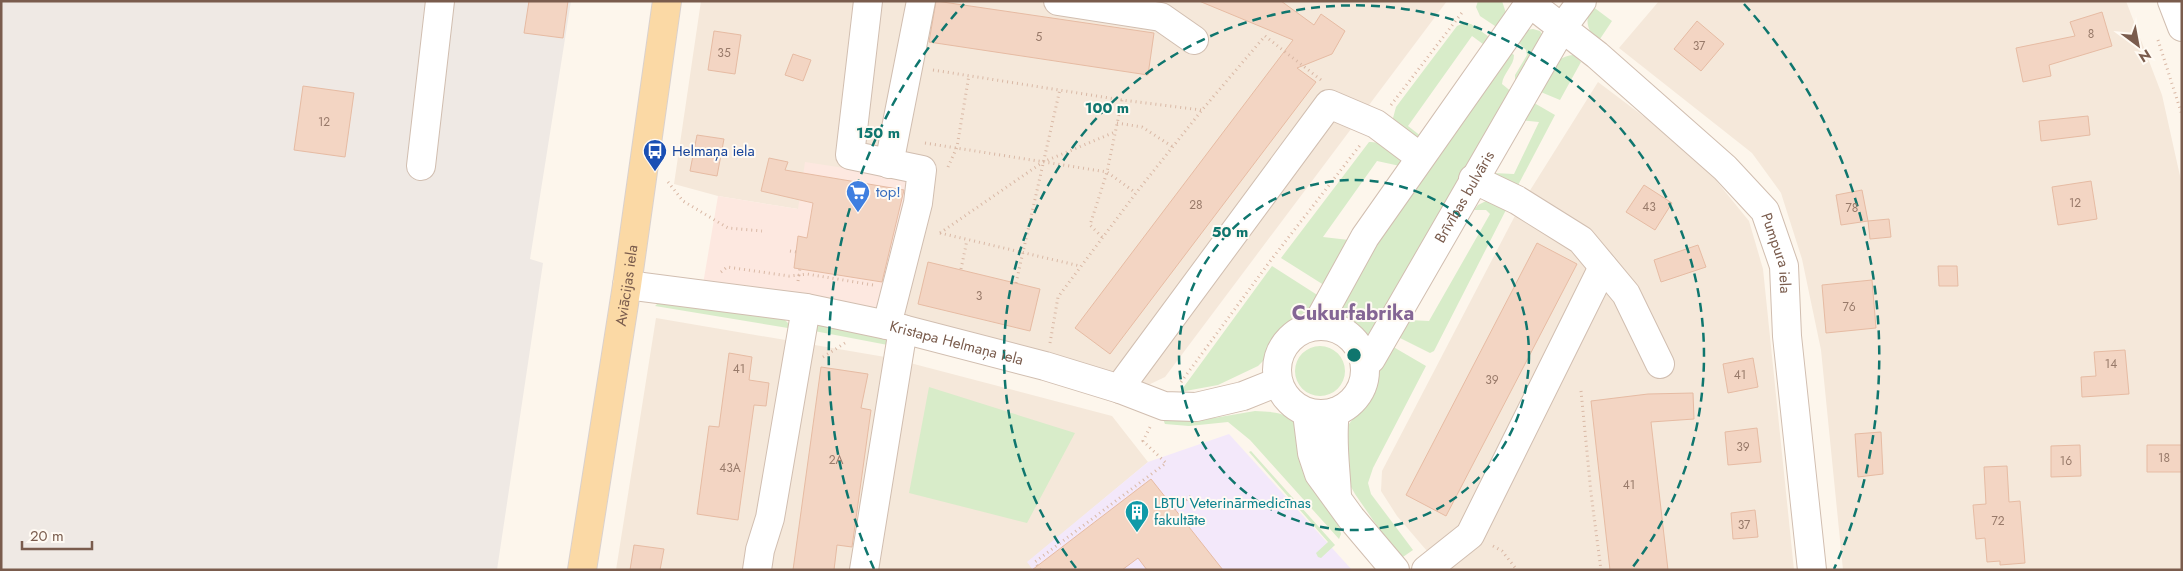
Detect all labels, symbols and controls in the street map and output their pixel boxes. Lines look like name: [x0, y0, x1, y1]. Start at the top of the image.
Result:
north arrow: [2113, 20, 2163, 70]
house number: 8: [2088, 25, 2094, 43]
house number: 5: [1036, 28, 1043, 46]
house number: 37: [1693, 37, 1706, 55]
house number: 35: [717, 44, 731, 62]
text: N: [2135, 45, 2155, 67]
text: 100 m: [1085, 97, 1129, 119]
house number: 12: [318, 113, 330, 131]
text: 150 m: [856, 122, 900, 144]
bus stop icon: Helmaņa iela: [642, 138, 668, 172]
place label: Helmaņa iela: [672, 140, 755, 162]
street label: Brīvības bulvāris: [1429, 147, 1500, 247]
supermarket icon: top!: [845, 179, 871, 213]
place label: top!: [876, 181, 901, 203]
house number: 12: [2069, 194, 2081, 212]
house number: 28: [1189, 196, 1203, 214]
house number: 43: [1642, 198, 1656, 216]
house number: 78: [1846, 199, 1858, 217]
street label: Pumpura iela: [1755, 210, 1796, 294]
text: 50 m: [1212, 221, 1248, 243]
street label: Aviācijas iela: [610, 243, 644, 328]
house number: 3: [976, 287, 983, 305]
house number: 76: [1842, 298, 1856, 316]
district label: Cukurfabrika: [1292, 299, 1414, 328]
street label: Kristapa Helmaņa iela: [887, 315, 1026, 371]
centre of rings: [1345, 346, 1363, 364]
house number: 14: [2105, 355, 2117, 373]
house number: 41: [733, 360, 745, 378]
house number: 41: [1734, 366, 1746, 384]
house number: 39: [1485, 371, 1499, 389]
house number: 39: [1736, 438, 1750, 456]
house number: 18: [2158, 449, 2170, 467]
house number: 2A: [829, 451, 843, 469]
house number: 16: [2060, 452, 2072, 470]
house number: 43A: [719, 459, 741, 477]
house number: 41: [1623, 476, 1635, 494]
place label: LBTU Veterinārmedicīnas fakultāte: [1154, 492, 1311, 531]
building icon: LBTU Veterinārmedicīnas fakultāte: [1124, 499, 1150, 533]
house number: 72: [1991, 512, 2005, 530]
house number: 37: [1738, 516, 1751, 534]
scale bar: [22, 518, 92, 550]
text: 20 m: [30, 525, 64, 547]

